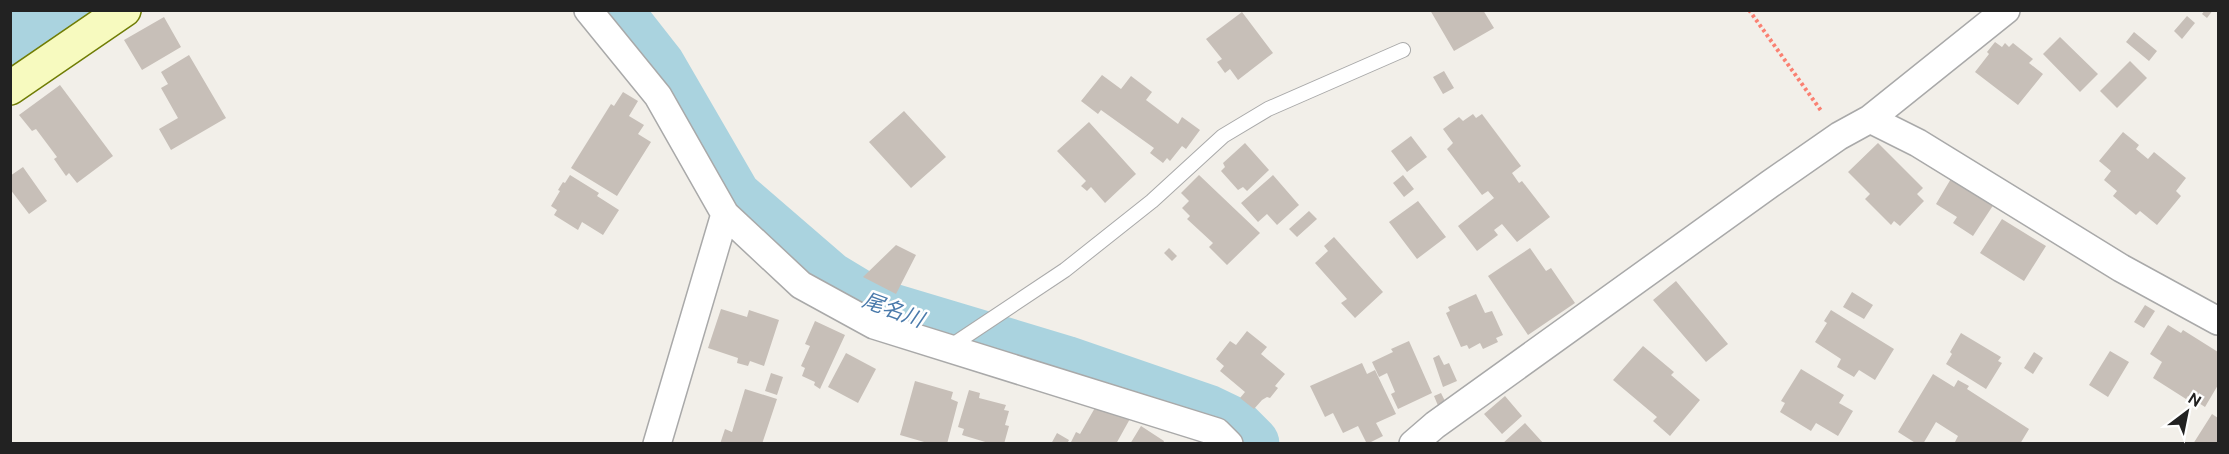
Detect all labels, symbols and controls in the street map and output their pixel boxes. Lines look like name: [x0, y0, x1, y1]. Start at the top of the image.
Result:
water label: 尾名川: [860, 287, 929, 332]
north arrow: [2157, 382, 2217, 442]
text: N: [2185, 388, 2205, 410]

